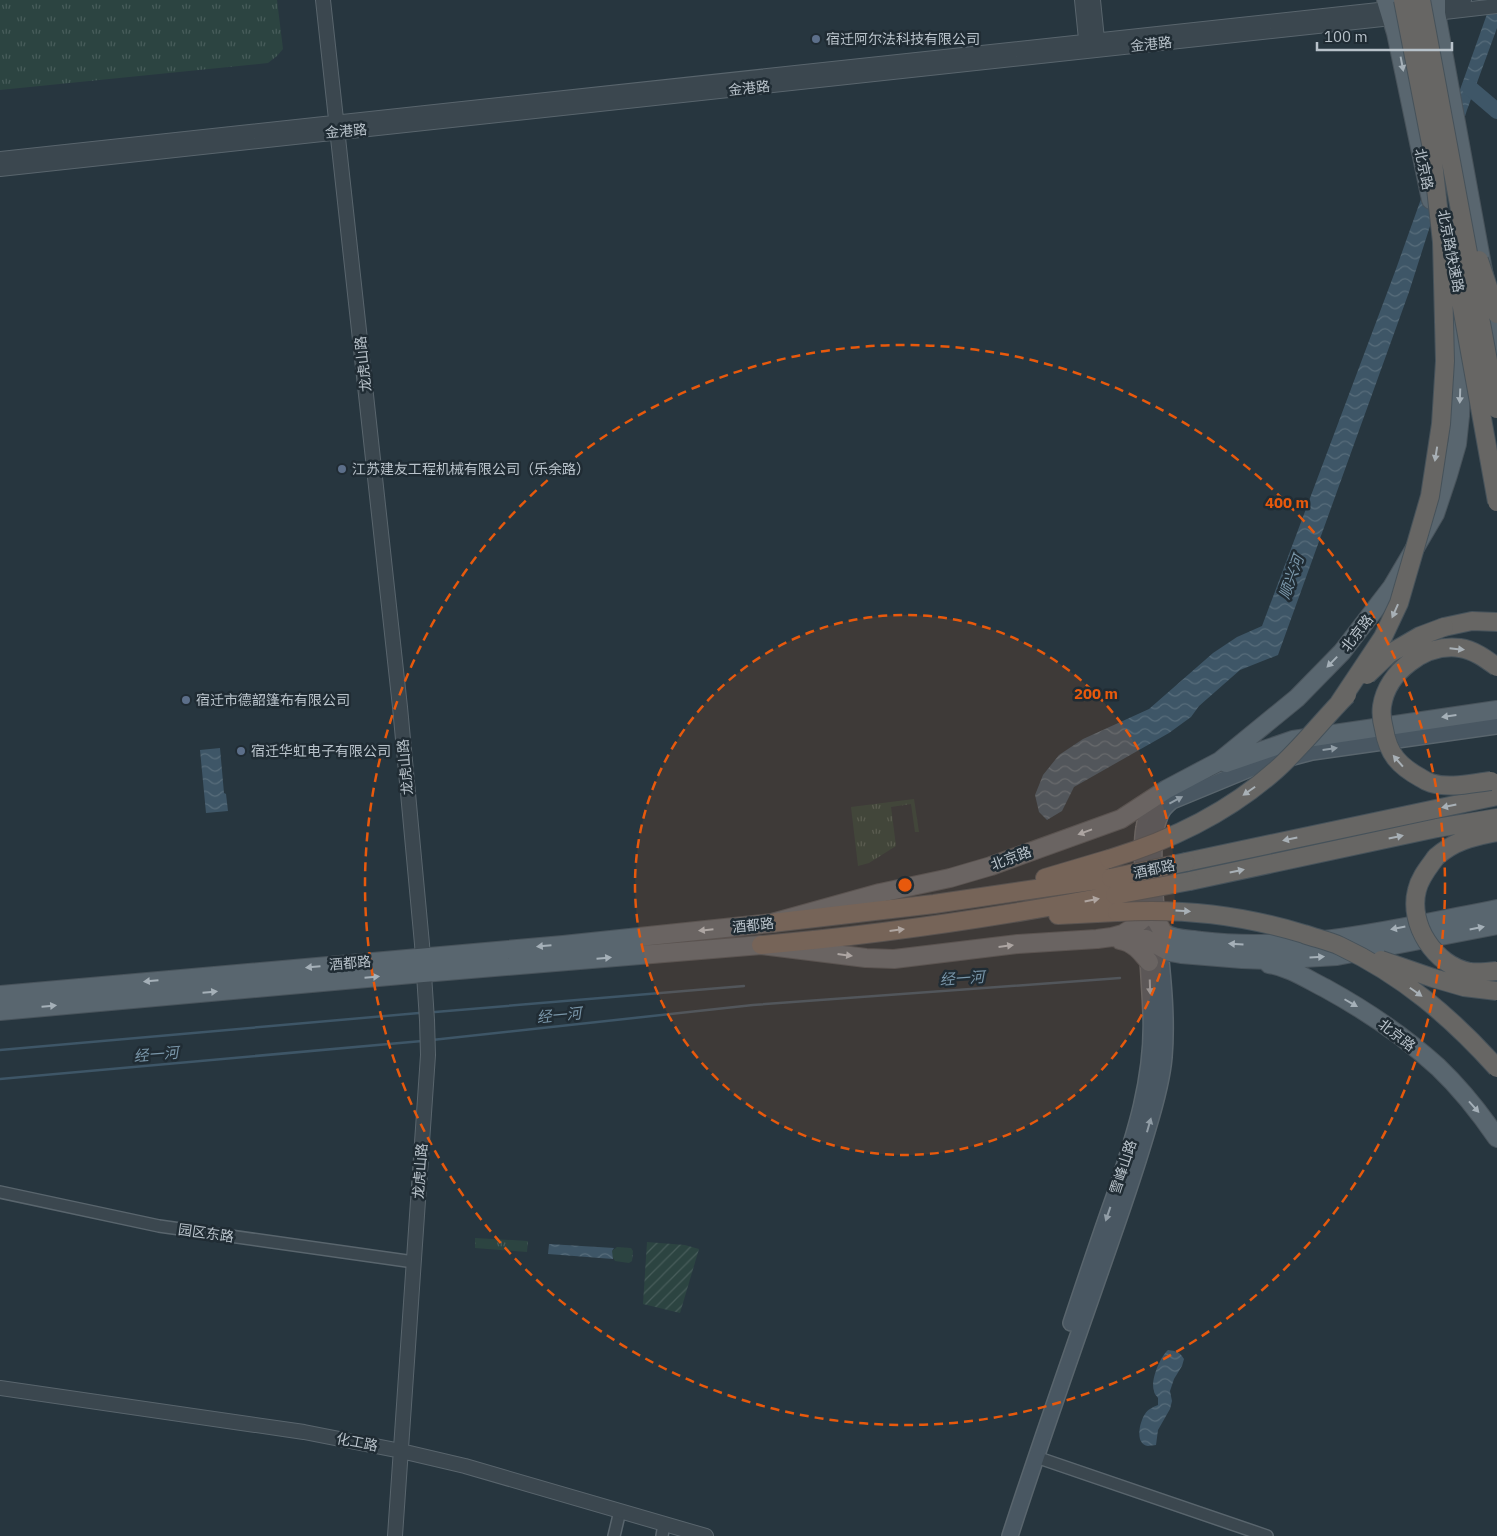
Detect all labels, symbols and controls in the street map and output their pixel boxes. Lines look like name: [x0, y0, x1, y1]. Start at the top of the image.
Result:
scale bar: [1317, 20, 1452, 52]
text: 100 m: [1324, 27, 1368, 46]
place label: 宿迁阿尔法科技有限公司: [826, 30, 980, 48]
marker: 宿迁阿尔法科技有限公司: [810, 33, 822, 45]
street label: 金港路: [1129, 33, 1173, 55]
one-way arrow: [1399, 56, 1407, 72]
street label: 金港路: [727, 77, 771, 99]
street label: 金港路: [324, 120, 368, 142]
street label: 北京路: [1411, 147, 1437, 191]
street label: 北京路快速路: [1434, 208, 1468, 294]
street label: 龙虎山路: [351, 335, 375, 393]
one-way arrow: [1456, 388, 1464, 404]
one-way arrow: [1432, 447, 1440, 463]
place label: 江苏建友工程机械有限公司（乐余路）: [352, 460, 590, 478]
marker: 江苏建友工程机械有限公司（乐余路）: [336, 463, 348, 475]
text: 400 m: [1265, 493, 1309, 512]
water label: 顺兴河: [1274, 550, 1309, 601]
one-way arrow: [1391, 604, 1399, 618]
street label: 北京路: [1337, 611, 1377, 655]
one-way arrow: [1449, 645, 1465, 653]
one-way arrow: [1326, 656, 1338, 668]
text: 200 m: [1074, 684, 1118, 703]
place label: 宿迁市德韶篷布有限公司: [196, 691, 350, 709]
marker: 宿迁市德韶篷布有限公司: [180, 694, 192, 706]
one-way arrow: [1440, 713, 1456, 721]
street label: 龙虎山路: [394, 738, 416, 796]
place label: 宿迁华虹电子有限公司: [251, 742, 391, 760]
marker: 宿迁华虹电子有限公司: [235, 745, 247, 757]
one-way arrow: [1322, 745, 1338, 753]
one-way arrow: [1393, 754, 1404, 767]
one-way arrow: [1242, 786, 1255, 796]
one-way arrow: [1169, 796, 1183, 804]
one-way arrow: [1441, 802, 1457, 810]
one-way arrow: [1078, 829, 1093, 836]
one-way arrow: [1389, 833, 1404, 841]
one-way arrow: [1283, 835, 1298, 843]
street label: 北京路: [988, 842, 1034, 874]
street label: 酒都路: [1132, 856, 1176, 882]
one-way arrow: [1230, 867, 1245, 875]
centre of rings: [896, 876, 914, 894]
one-way arrow: [1084, 895, 1100, 903]
one-way arrow: [1176, 908, 1192, 916]
street label: 酒都路: [731, 914, 775, 936]
one-way arrow: [1469, 924, 1485, 932]
one-way arrow: [1389, 925, 1405, 933]
one-way arrow: [698, 926, 714, 934]
one-way arrow: [889, 926, 905, 934]
one-way arrow: [1228, 939, 1244, 947]
one-way arrow: [998, 942, 1014, 950]
one-way arrow: [536, 943, 552, 951]
street label: 酒都路: [328, 952, 372, 974]
one-way arrow: [837, 952, 853, 960]
one-way arrow: [1309, 953, 1325, 961]
one-way arrow: [596, 954, 612, 962]
one-way arrow: [304, 963, 320, 971]
water label: 经一河: [939, 967, 988, 989]
one-way arrow: [365, 973, 381, 981]
one-way arrow: [142, 978, 158, 986]
one-way arrow: [1146, 980, 1154, 996]
one-way arrow: [203, 987, 219, 995]
one-way arrow: [1409, 987, 1423, 997]
one-way arrow: [1344, 998, 1357, 1007]
one-way arrow: [41, 1002, 57, 1010]
water label: 经一河: [536, 1003, 585, 1027]
street label: 北京路: [1375, 1015, 1419, 1055]
water label: 经一河: [133, 1042, 182, 1065]
one-way arrow: [1468, 1101, 1480, 1113]
one-way arrow: [1145, 1117, 1153, 1132]
street label: 雪峰山路: [1106, 1138, 1140, 1196]
street label: 龙虎山路: [409, 1142, 431, 1200]
one-way arrow: [1104, 1207, 1112, 1222]
street label: 园区东路: [177, 1220, 235, 1246]
street label: 化工路: [335, 1429, 379, 1455]

